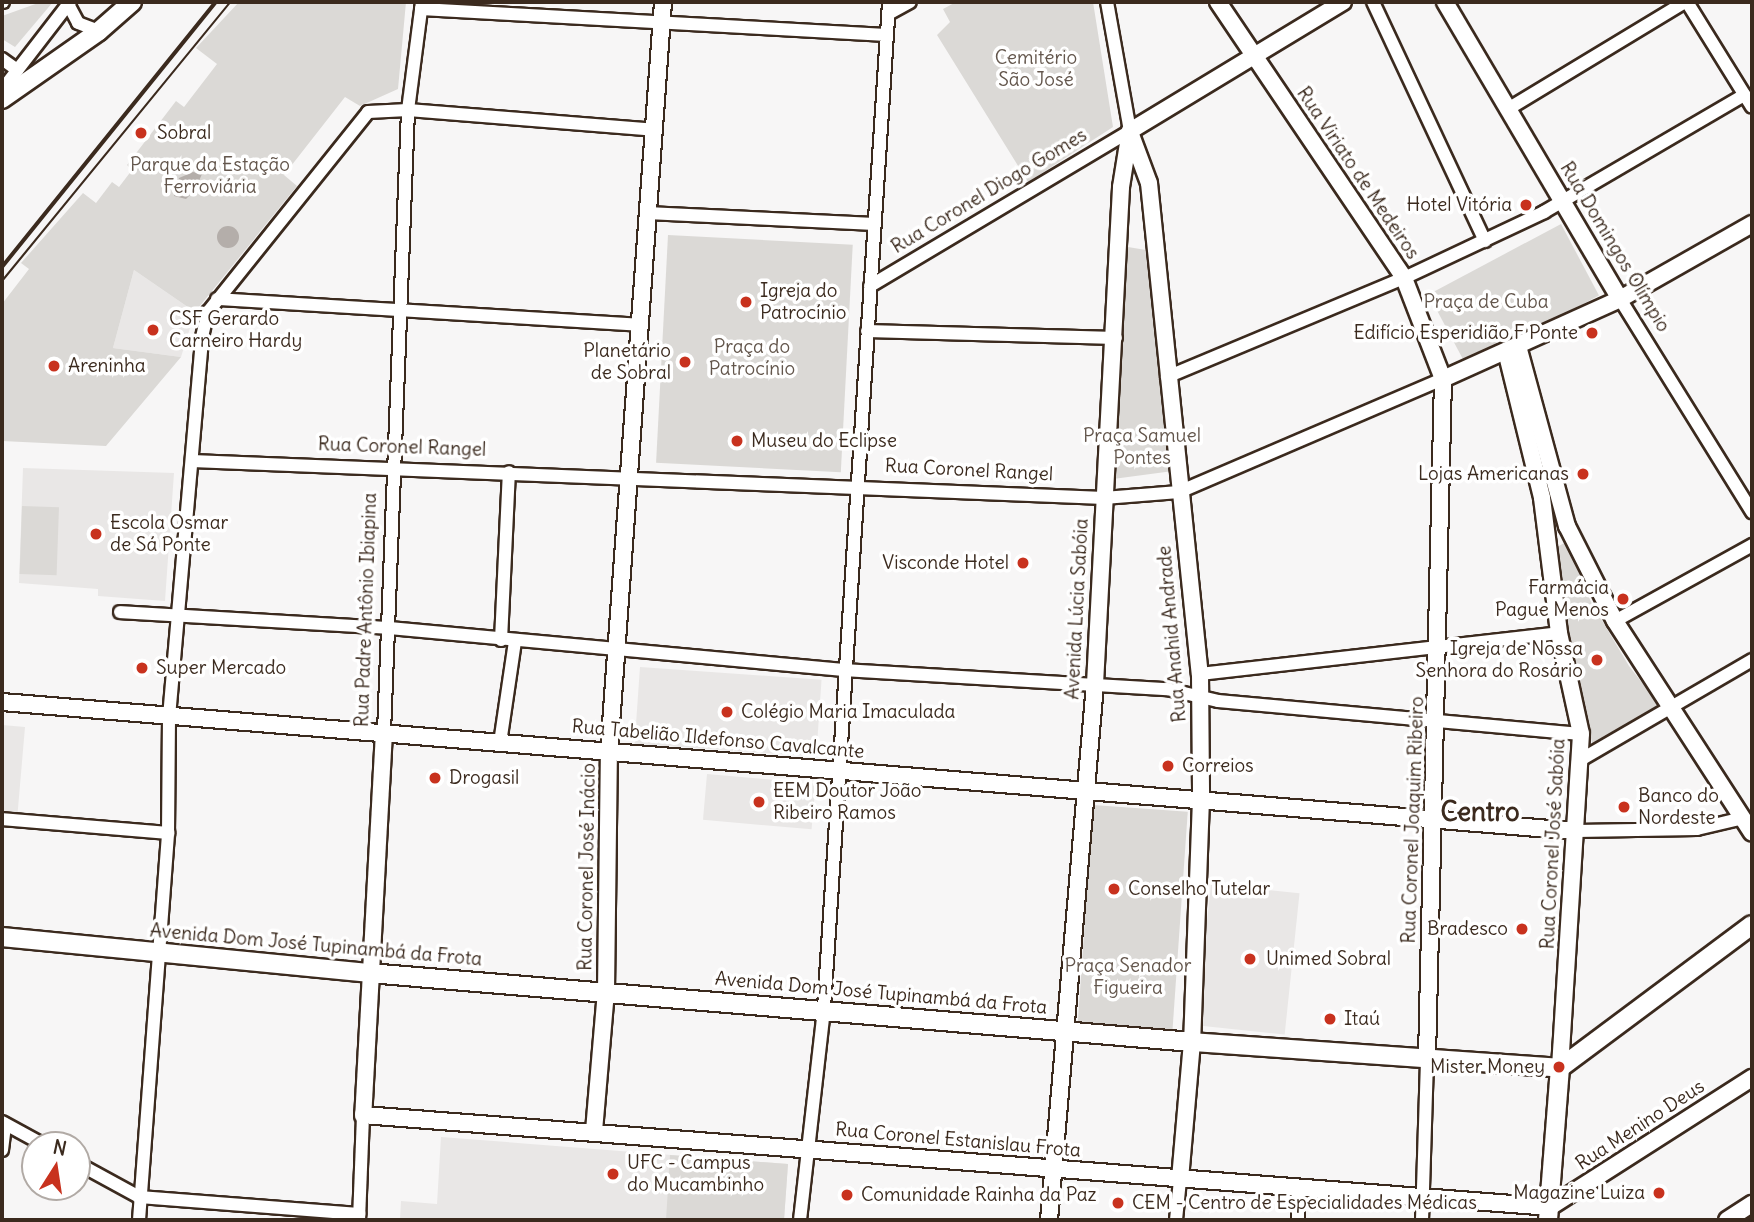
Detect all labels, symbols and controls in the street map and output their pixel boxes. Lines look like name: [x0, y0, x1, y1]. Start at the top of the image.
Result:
park label: Cemitério São José: [995, 47, 1077, 91]
street label: Rua Viriato de Medeiros: [1292, 83, 1424, 263]
place label: Sobral: [157, 122, 211, 144]
marker: Sobral: [131, 123, 151, 143]
street label: Rua Coronel Diogo Gomes: [887, 124, 1091, 258]
park label: Parque da Estação Ferroviária: [130, 154, 290, 198]
street label: Rua Domingos Olímpio: [1555, 158, 1675, 336]
place label: Hotel Vitória: [1407, 194, 1512, 216]
marker: Hotel Vitória: [1518, 197, 1534, 213]
place label: Igreja do Patrocínio: [760, 280, 846, 324]
park label: Praça de Cuba: [1423, 291, 1549, 313]
marker: Igreja do Patrocínio: [738, 294, 754, 310]
place label: CSF Gerardo Carneiro Hardy: [169, 308, 302, 352]
marker: CSF Gerardo Carneiro Hardy: [143, 320, 163, 340]
place label: Edifício Esperidião F Ponte: [1354, 322, 1578, 344]
marker: Edifício Esperidião F Ponte: [1584, 325, 1600, 341]
park label: Praça do Patrocínio: [709, 336, 795, 380]
place label: Planetário de Sobral: [583, 340, 671, 384]
marker: Planetário de Sobral: [677, 354, 693, 370]
place label: Areninha: [68, 355, 146, 377]
marker: Areninha: [46, 358, 62, 374]
park label: Praça Samuel Pontes: [1083, 425, 1201, 469]
place label: Museu do Eclipse: [751, 430, 897, 452]
street label: Rua Coronel Rangel: [317, 433, 487, 461]
marker: Museu do Eclipse: [729, 433, 745, 449]
street label: Rua Coronel Rangel: [884, 454, 1054, 486]
place label: Lojas Americanas: [1418, 463, 1569, 485]
marker: Lojas Americanas: [1575, 466, 1591, 482]
street label: Rua Padre Antônio Ibiapina: [351, 492, 381, 728]
place label: Escola Osmar de Sá Ponte: [110, 512, 228, 556]
street label: Avenida Lúcia Sabóia: [1061, 518, 1093, 700]
marker: Escola Osmar de Sá Ponte: [88, 526, 104, 542]
street label: Rua Anahid Andrade: [1153, 545, 1191, 723]
place label: Visconde Hotel: [882, 552, 1009, 574]
marker: Visconde Hotel: [1015, 555, 1031, 571]
place label: Farmácia Pague Menos: [1495, 577, 1609, 621]
marker: Farmácia Pague Menos: [1615, 591, 1631, 607]
place label: Igreja de Nossa Senhora do Rosário: [1415, 638, 1583, 682]
marker: Igreja de Nossa Senhora do Rosário: [1589, 652, 1605, 668]
place label: Super Mercado: [156, 657, 286, 679]
marker: Super Mercado: [134, 660, 150, 676]
street label: Rua Coronel Joaquim Ribeiro: [1397, 696, 1429, 944]
place label: Colégio Maria Imaculada: [741, 701, 955, 723]
marker: Colégio Maria Imaculada: [719, 704, 735, 720]
street label: Rua Tabelião Ildefonso Cavalcante: [571, 715, 865, 763]
street label: Rua Coronel José Sabóia: [1536, 738, 1570, 950]
place label: Correios: [1182, 755, 1254, 777]
marker: Correios: [1160, 758, 1176, 774]
street label: Rua Coronel José Inácio: [574, 763, 600, 971]
place label: Drogasil: [449, 767, 519, 789]
marker: Drogasil: [427, 770, 443, 786]
place label: EEM Doutor João Ribeiro Ramos: [773, 780, 922, 824]
place label: Banco do Nordeste: [1638, 785, 1719, 829]
marker: EEM Doutor João Ribeiro Ramos: [751, 794, 767, 810]
district label: Centro: [1440, 796, 1520, 828]
marker: Banco do Nordeste: [1616, 799, 1632, 815]
place label: Conselho Tutelar: [1128, 878, 1270, 900]
marker: Conselho Tutelar: [1106, 881, 1122, 897]
place label: Bradesco: [1427, 918, 1508, 940]
street label: Avenida Dom José Tupinambá da Frota: [149, 919, 483, 971]
marker: Bradesco: [1514, 921, 1530, 937]
place label: Unimed Sobral: [1266, 948, 1391, 970]
marker: Unimed Sobral: [1240, 949, 1260, 969]
park label: Praça Senador Figueira: [1065, 955, 1191, 999]
street label: Avenida Dom José Tupinambá da Frota: [714, 967, 1048, 1019]
place label: Itaú: [1344, 1008, 1380, 1030]
marker: Itaú: [1322, 1011, 1338, 1027]
place label: Mister Money: [1430, 1056, 1545, 1078]
marker: Mister Money: [1551, 1059, 1567, 1075]
street label: Rua Menino Deus: [1571, 1075, 1709, 1175]
street label: Rua Coronel Estanislau Frota: [834, 1118, 1082, 1162]
north arrow: [21, 1131, 91, 1201]
text: N: [51, 1134, 69, 1161]
place label: UFC - Campus do Mucambinho: [627, 1152, 764, 1196]
marker: UFC - Campus do Mucambinho: [605, 1166, 621, 1182]
place label: Magazine Luiza: [1513, 1182, 1645, 1204]
place label: Comunidade Rainha da Paz: [861, 1184, 1097, 1206]
marker: Magazine Luiza: [1651, 1185, 1667, 1201]
marker: Comunidade Rainha da Paz: [839, 1187, 855, 1203]
place label: CEM - Centro de Especialidades Médicas: [1132, 1192, 1477, 1214]
marker: CEM - Centro de Especialidades Médicas: [1110, 1195, 1126, 1211]

